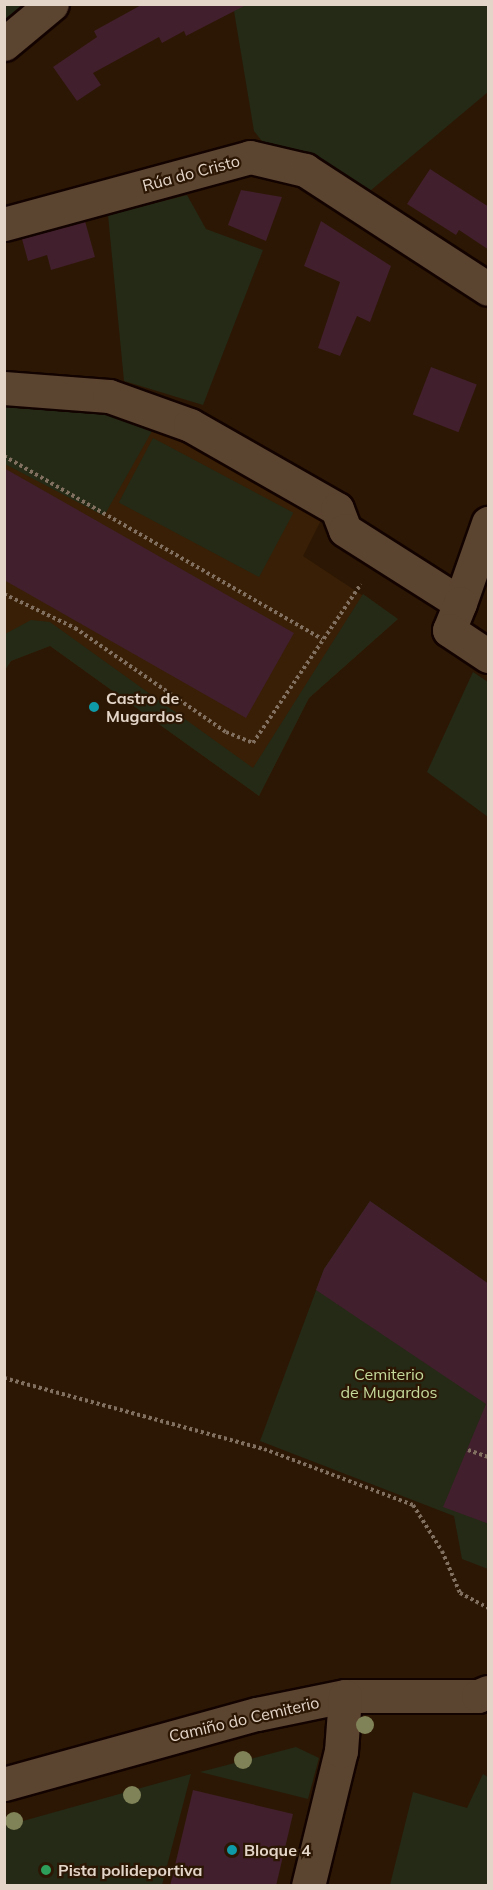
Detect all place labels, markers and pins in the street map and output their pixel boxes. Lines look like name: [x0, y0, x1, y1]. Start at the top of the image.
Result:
place label: Castro de Mugardos: [106, 688, 183, 726]
marker: Castro de Mugardos: [87, 700, 101, 714]
place label: Bloque 4: [244, 1840, 311, 1860]
marker: Bloque 4: [225, 1843, 239, 1857]
place label: Pista polideportiva: [58, 1860, 202, 1880]
marker: Pista polideportiva: [39, 1863, 53, 1877]

